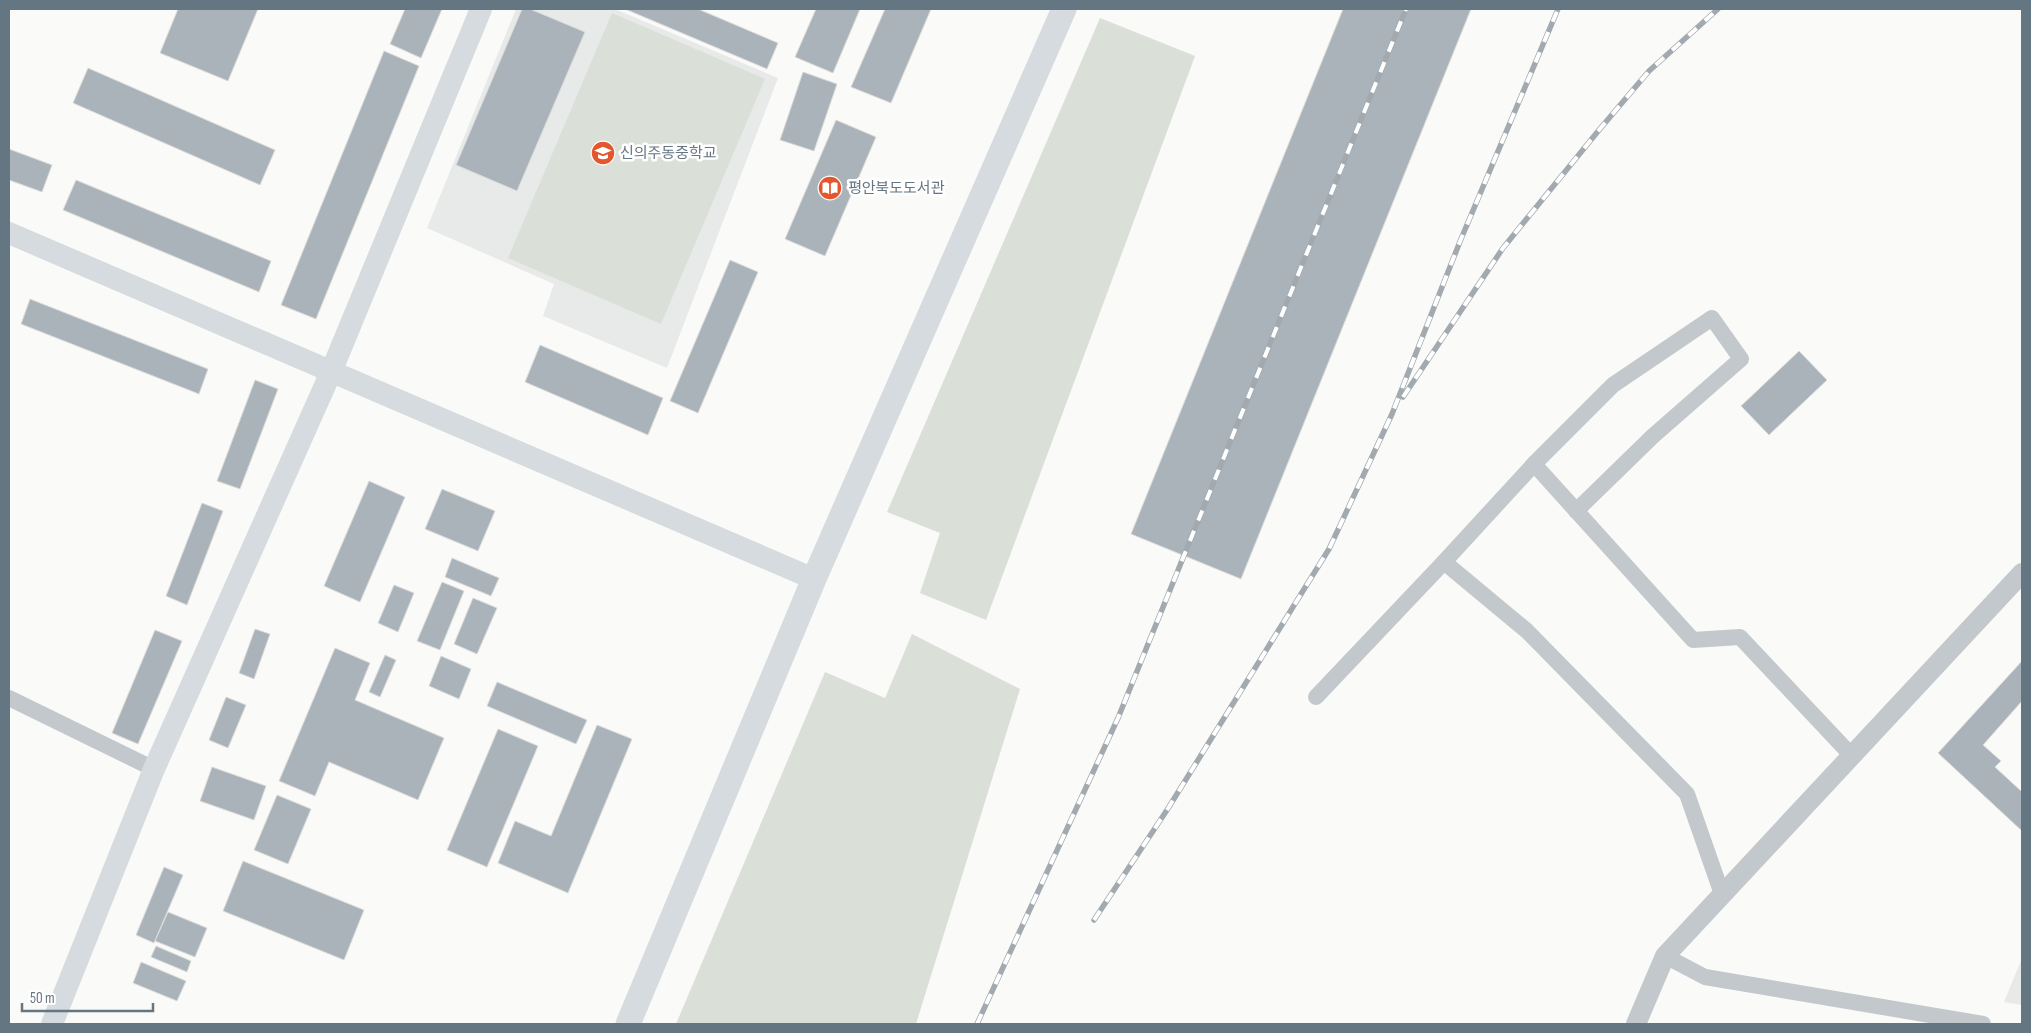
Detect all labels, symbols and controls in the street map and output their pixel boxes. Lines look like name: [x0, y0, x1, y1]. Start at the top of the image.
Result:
school or university icon: 신의주동중학교: [590, 140, 616, 166]
place label: 신의주동중학교: [620, 144, 717, 163]
library icon: 평안북도도서관: [817, 175, 843, 201]
place label: 평안북도도서관: [848, 179, 945, 198]
scale bar: [22, 980, 154, 1012]
text: 50 m: [30, 989, 55, 1008]

